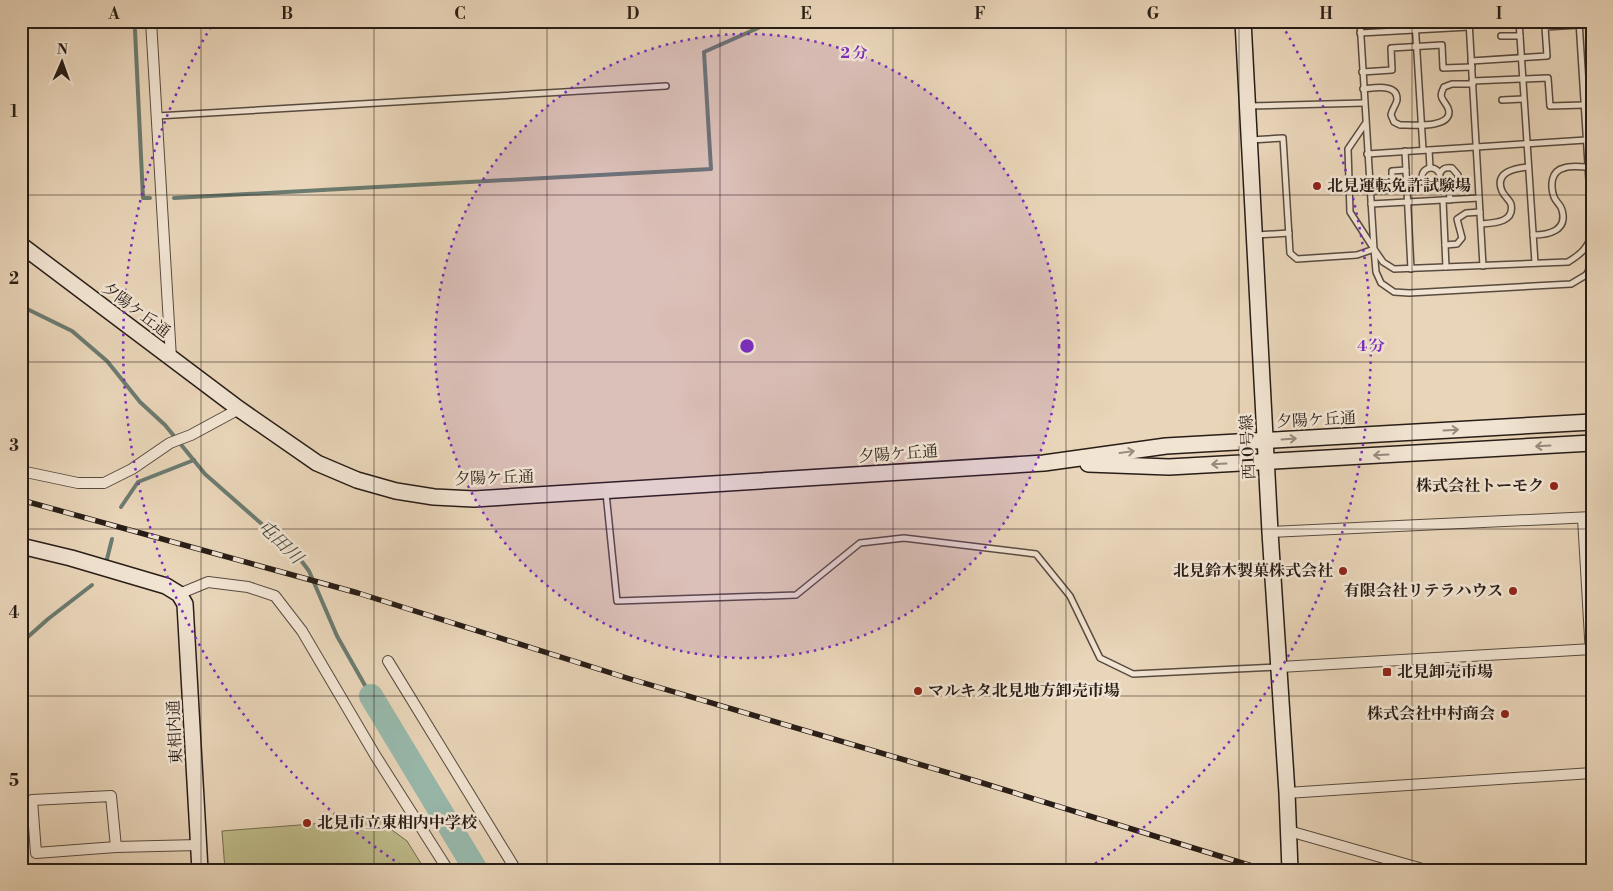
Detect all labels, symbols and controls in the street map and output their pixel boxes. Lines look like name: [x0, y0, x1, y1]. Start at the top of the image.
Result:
text: A: [107, 4, 120, 24]
text: B: [281, 4, 293, 24]
text: C: [454, 4, 466, 24]
text: D: [627, 4, 640, 24]
text: E: [800, 4, 812, 24]
text: F: [974, 4, 986, 24]
text: G: [1147, 4, 1160, 24]
text: H: [1319, 4, 1333, 24]
text: I: [1496, 4, 1502, 24]
north arrow: [38, 38, 88, 88]
text: N: [57, 41, 68, 59]
text: 2 分: [841, 44, 867, 63]
text: 1: [10, 102, 18, 122]
place label: 北見運転免許試験場: [1327, 176, 1471, 196]
marker: 北見運転免許試験場: [1311, 180, 1323, 192]
text: 2: [9, 269, 19, 289]
street label: 夕陽ケ丘通: [98, 278, 174, 342]
centre of rings: [738, 337, 756, 355]
text: 4 分: [1357, 337, 1385, 356]
street label: 夕陽ケ丘通: [1276, 408, 1356, 432]
street label: 西10号線: [1236, 414, 1260, 480]
one-way arrow: [1443, 425, 1459, 434]
one-way arrow: [1280, 434, 1296, 443]
text: 3: [9, 436, 19, 456]
street label: 夕陽ケ丘通: [857, 441, 939, 467]
one-way arrow: [1535, 442, 1551, 451]
one-way arrow: [1118, 446, 1134, 456]
one-way arrow: [1373, 451, 1389, 460]
one-way arrow: [1211, 460, 1227, 469]
street label: 夕陽ケ丘通: [454, 467, 534, 489]
place label: 株式会社トーモク: [1416, 476, 1544, 496]
marker: 株式会社トーモク: [1548, 480, 1560, 492]
water label: 屯田川: [253, 515, 309, 570]
place label: 北見鈴木製菓株式会社: [1173, 561, 1333, 581]
marker: 北見鈴木製菓株式会社: [1337, 565, 1349, 577]
place label: 有限会社リテラハウス: [1344, 581, 1503, 601]
marker: 有限会社リテラハウス: [1507, 585, 1519, 597]
text: 4: [9, 603, 20, 623]
place label: 北見卸売市場: [1397, 662, 1493, 682]
marker: 北見卸売市場: [1381, 666, 1393, 678]
place label: マルキタ北見地方卸売市場: [928, 681, 1120, 701]
marker: マルキタ北見地方卸売市場: [912, 685, 924, 697]
street label: 東相内通: [163, 700, 187, 764]
place label: 株式会社中村商会: [1367, 704, 1495, 724]
marker: 株式会社中村商会: [1499, 708, 1511, 720]
text: 5: [9, 771, 19, 791]
place label: 北見市立東相内中学校: [317, 813, 478, 833]
marker: 北見市立東相内中学校: [301, 817, 313, 829]

